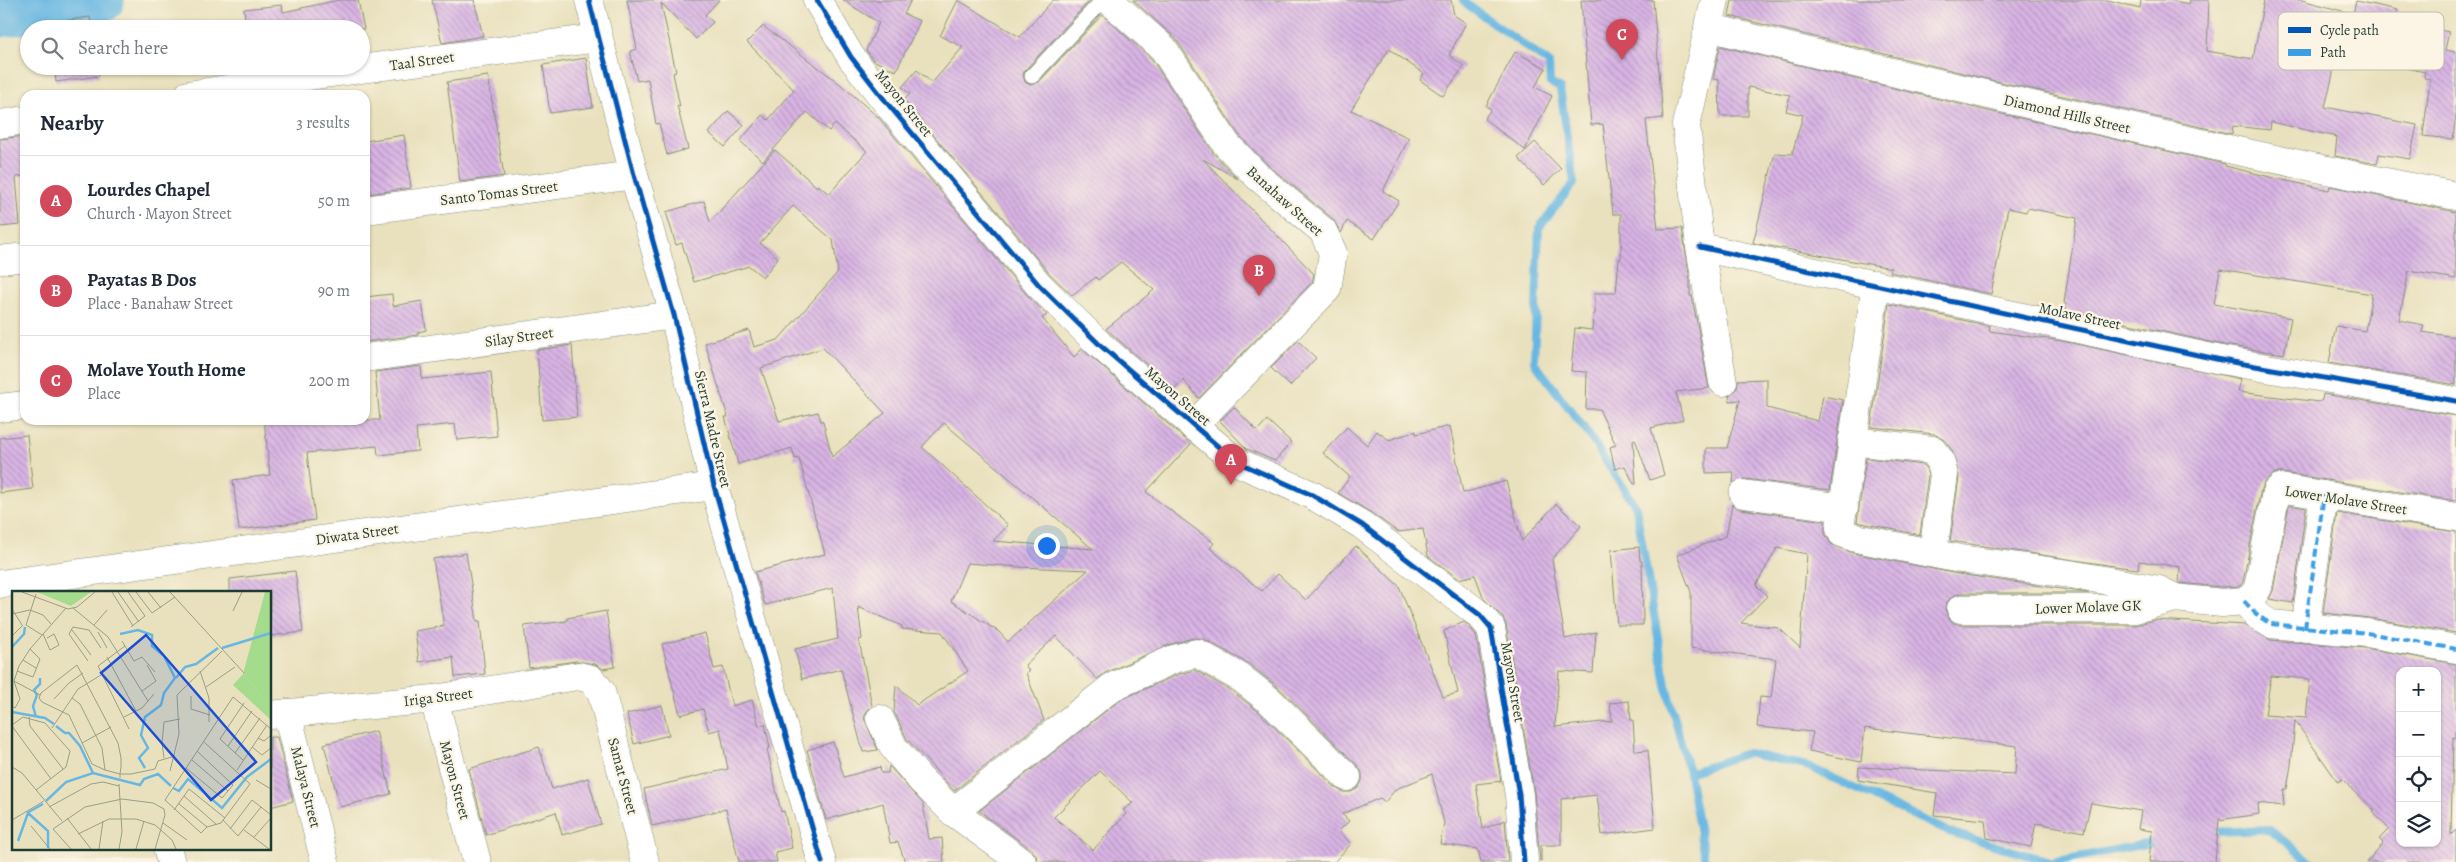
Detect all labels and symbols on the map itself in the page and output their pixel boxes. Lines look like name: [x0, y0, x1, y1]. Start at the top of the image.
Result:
legend: [2278, 12, 2444, 70]
pin: C: [1606, 19, 1638, 60]
text: Cycle path: [2320, 21, 2380, 40]
text: Path: [2320, 43, 2347, 62]
street label: Taal Street: [388, 47, 456, 75]
street label: Mayon Street: [871, 65, 937, 141]
street label: Diamond Hills Street: [2002, 90, 2132, 138]
street label: Banahaw Street: [1243, 161, 1328, 241]
street label: Santo Tomas Street: [439, 176, 559, 210]
pin: B: [1243, 255, 1275, 296]
street label: Molave Street: [2037, 298, 2123, 334]
street label: Silay Street: [483, 322, 555, 352]
street label: Mayon Street: [1141, 362, 1215, 430]
street label: Sierra Madre Street: [690, 368, 736, 490]
pin: A: [1215, 444, 1247, 485]
street label: Lower Molave Street: [2283, 480, 2409, 520]
street label: Diwata Street: [314, 518, 400, 550]
your location: [1034, 533, 1060, 559]
inset map: [12, 591, 271, 850]
street label: Lower Molave GK: [2034, 595, 2142, 619]
street label: Mayon Street: [1496, 640, 1530, 724]
street label: Iriga Street: [402, 683, 474, 711]
street label: Samat Street: [603, 735, 643, 817]
street label: Mayon Street: [435, 738, 475, 822]
street label: Malaya Street: [286, 744, 326, 830]

